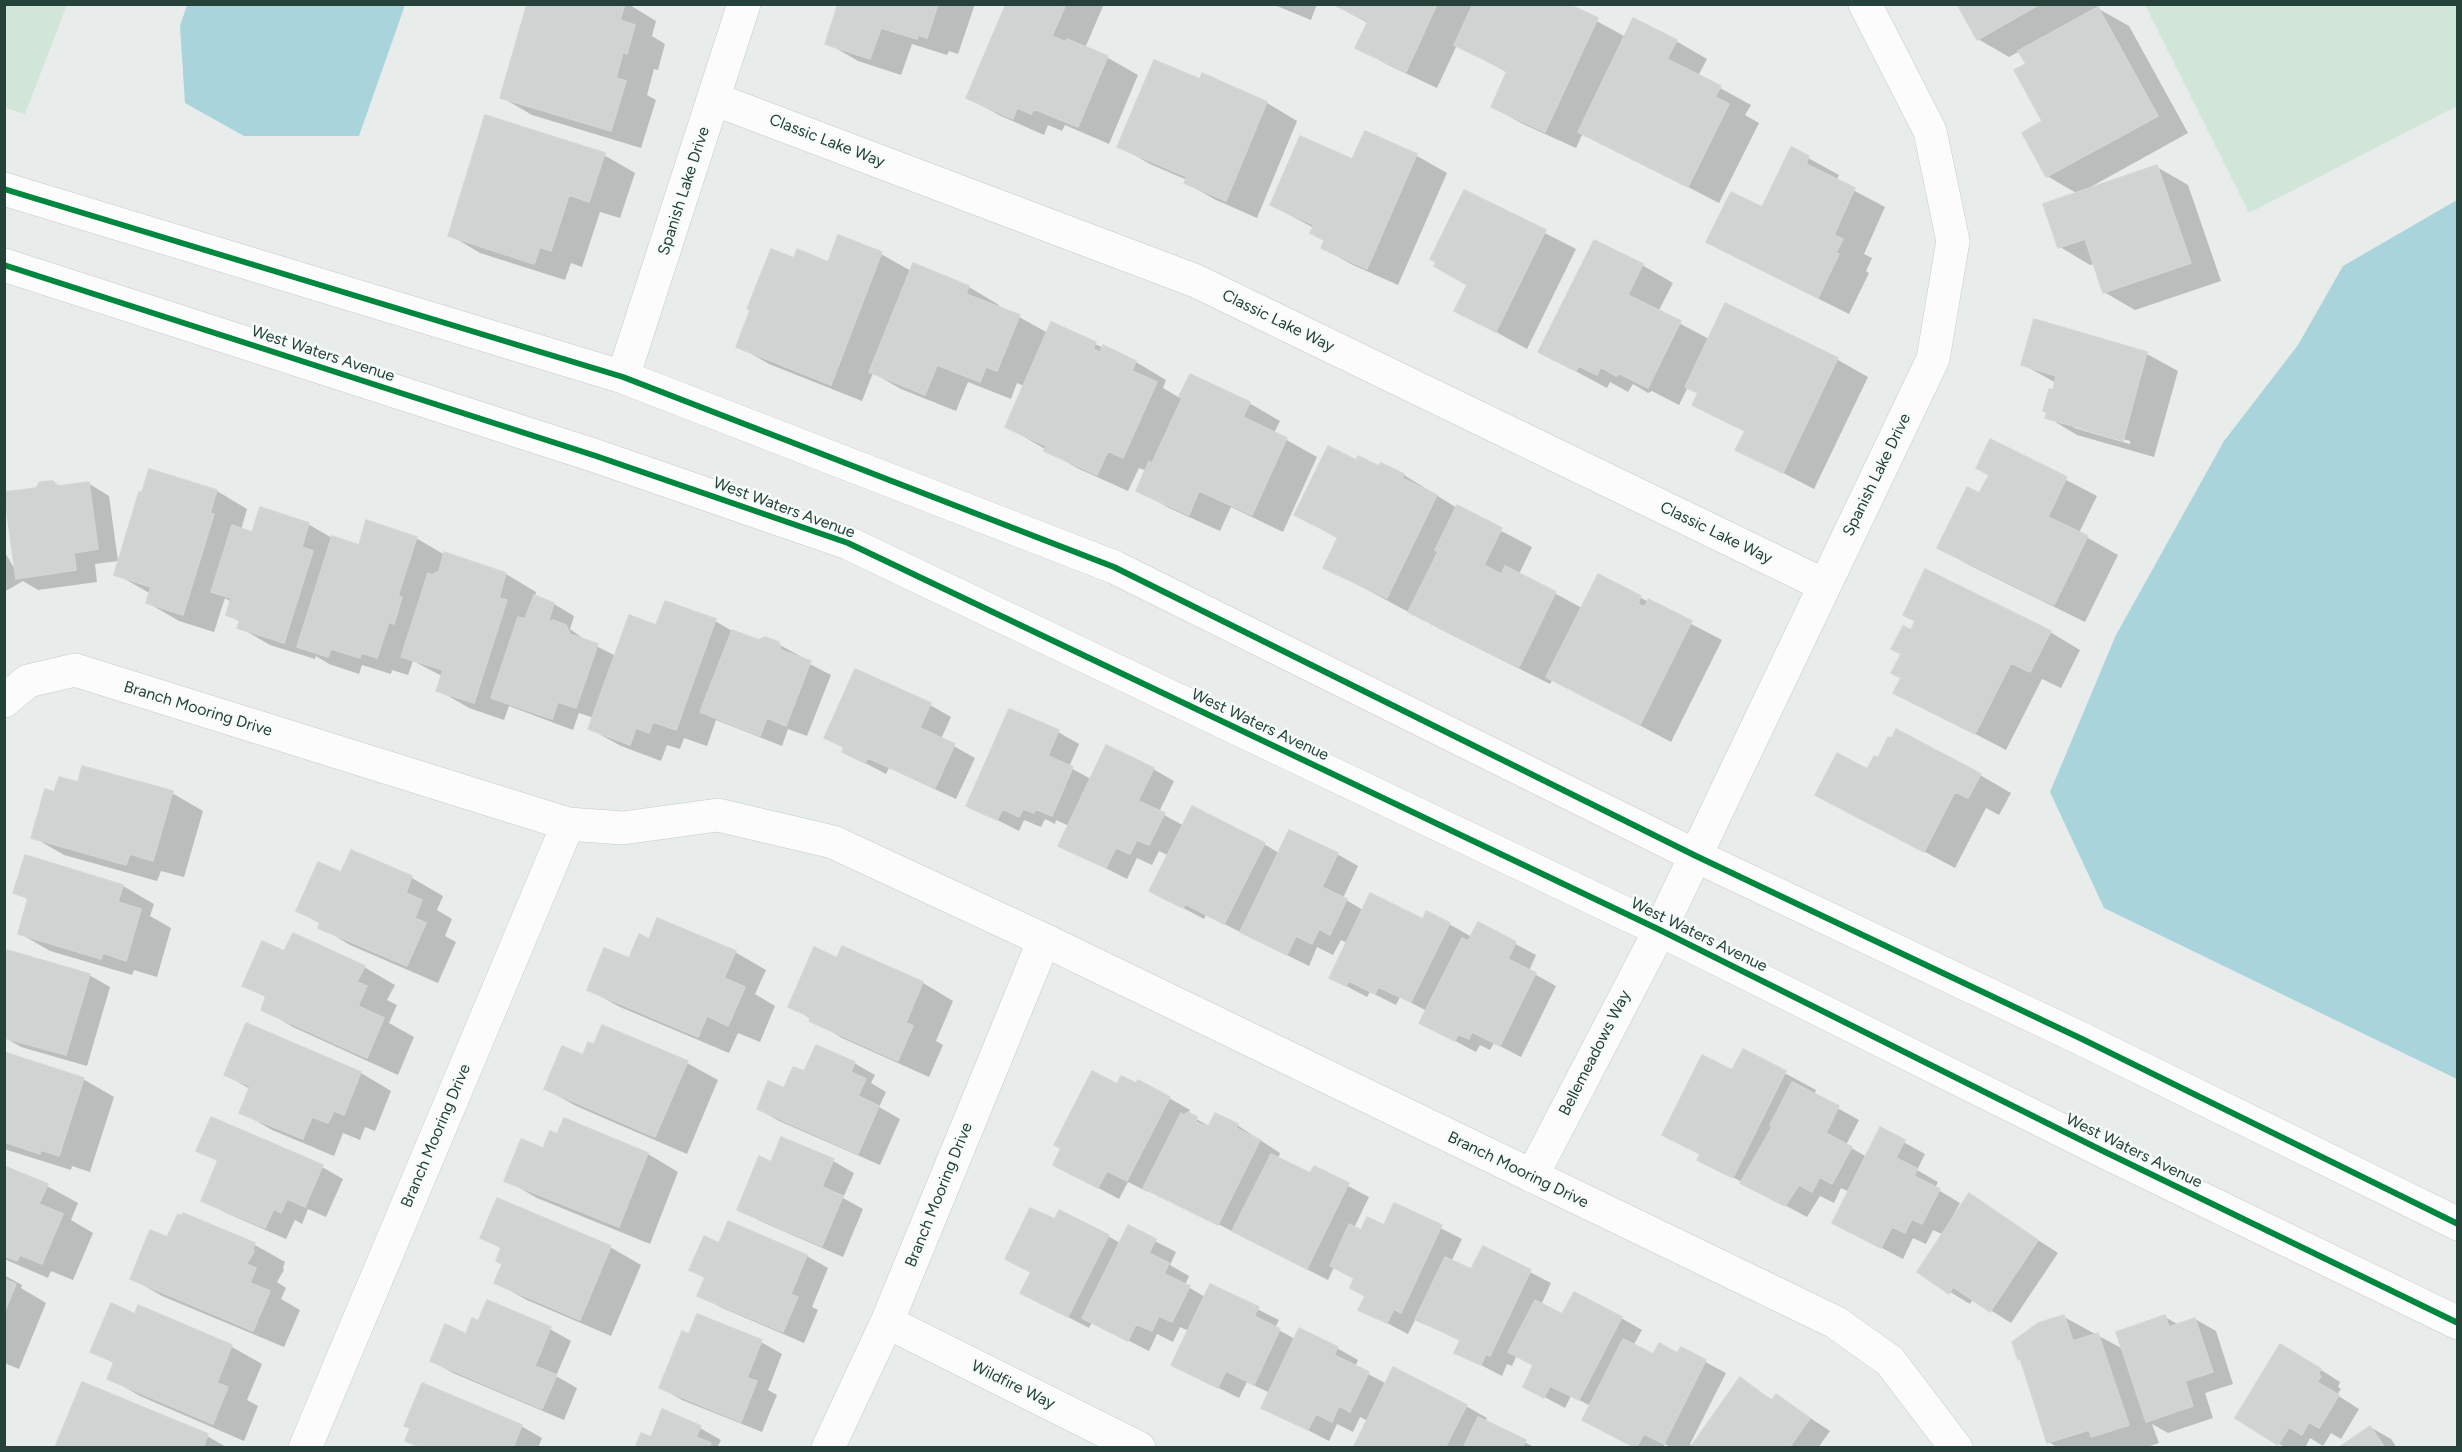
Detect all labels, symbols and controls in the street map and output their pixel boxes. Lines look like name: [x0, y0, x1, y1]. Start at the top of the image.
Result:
street label: Classic Lake Way: [766, 110, 888, 172]
street label: Spanish Lake Drive: [654, 124, 714, 258]
street label: Classic Lake Way: [1219, 286, 1337, 356]
street label: West Waters Avenue: [249, 322, 397, 386]
street label: Spanish Lake Drive: [1839, 410, 1915, 540]
street label: West Waters Avenue: [711, 473, 857, 543]
street label: Classic Lake Way: [1657, 498, 1775, 568]
street label: Branch Mooring Drive: [121, 677, 275, 741]
street label: West Waters Avenue: [1188, 685, 1332, 765]
street label: West Waters Avenue: [1628, 894, 1770, 976]
street label: Bellemeadows Way: [1555, 987, 1635, 1119]
street label: Branch Mooring Drive: [397, 1061, 475, 1211]
street label: West Waters Avenue: [2063, 1110, 2205, 1192]
street label: Branch Mooring Drive: [901, 1120, 977, 1270]
street label: Branch Mooring Drive: [1444, 1128, 1592, 1212]
street label: Wildfire Way: [968, 1356, 1058, 1414]

